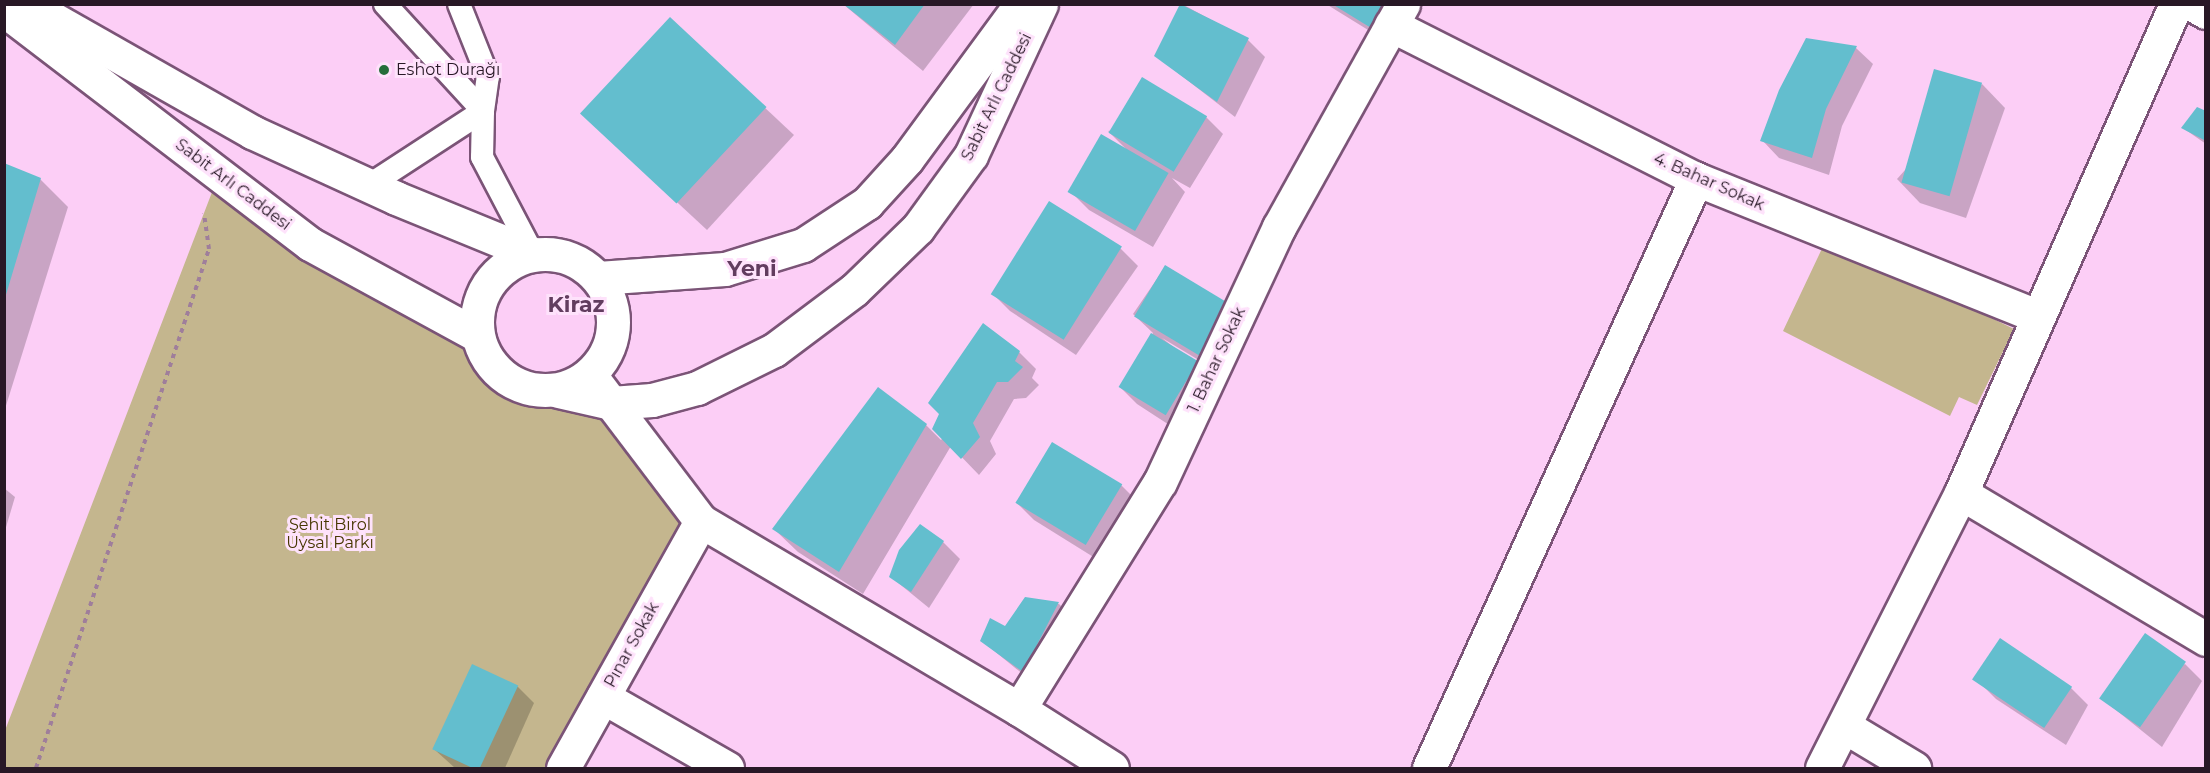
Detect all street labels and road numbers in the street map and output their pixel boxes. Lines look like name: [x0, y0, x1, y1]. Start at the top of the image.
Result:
street label: Sabit Arlı Caddesi: [958, 30, 1036, 164]
street label: Sabit Arlı Caddesi: [171, 135, 295, 235]
street label: 4. Bahar Sokak: [1651, 149, 1767, 215]
street label: 1. Bahar Sokak: [1184, 304, 1250, 416]
street label: Pınar Sokak: [601, 599, 663, 691]

